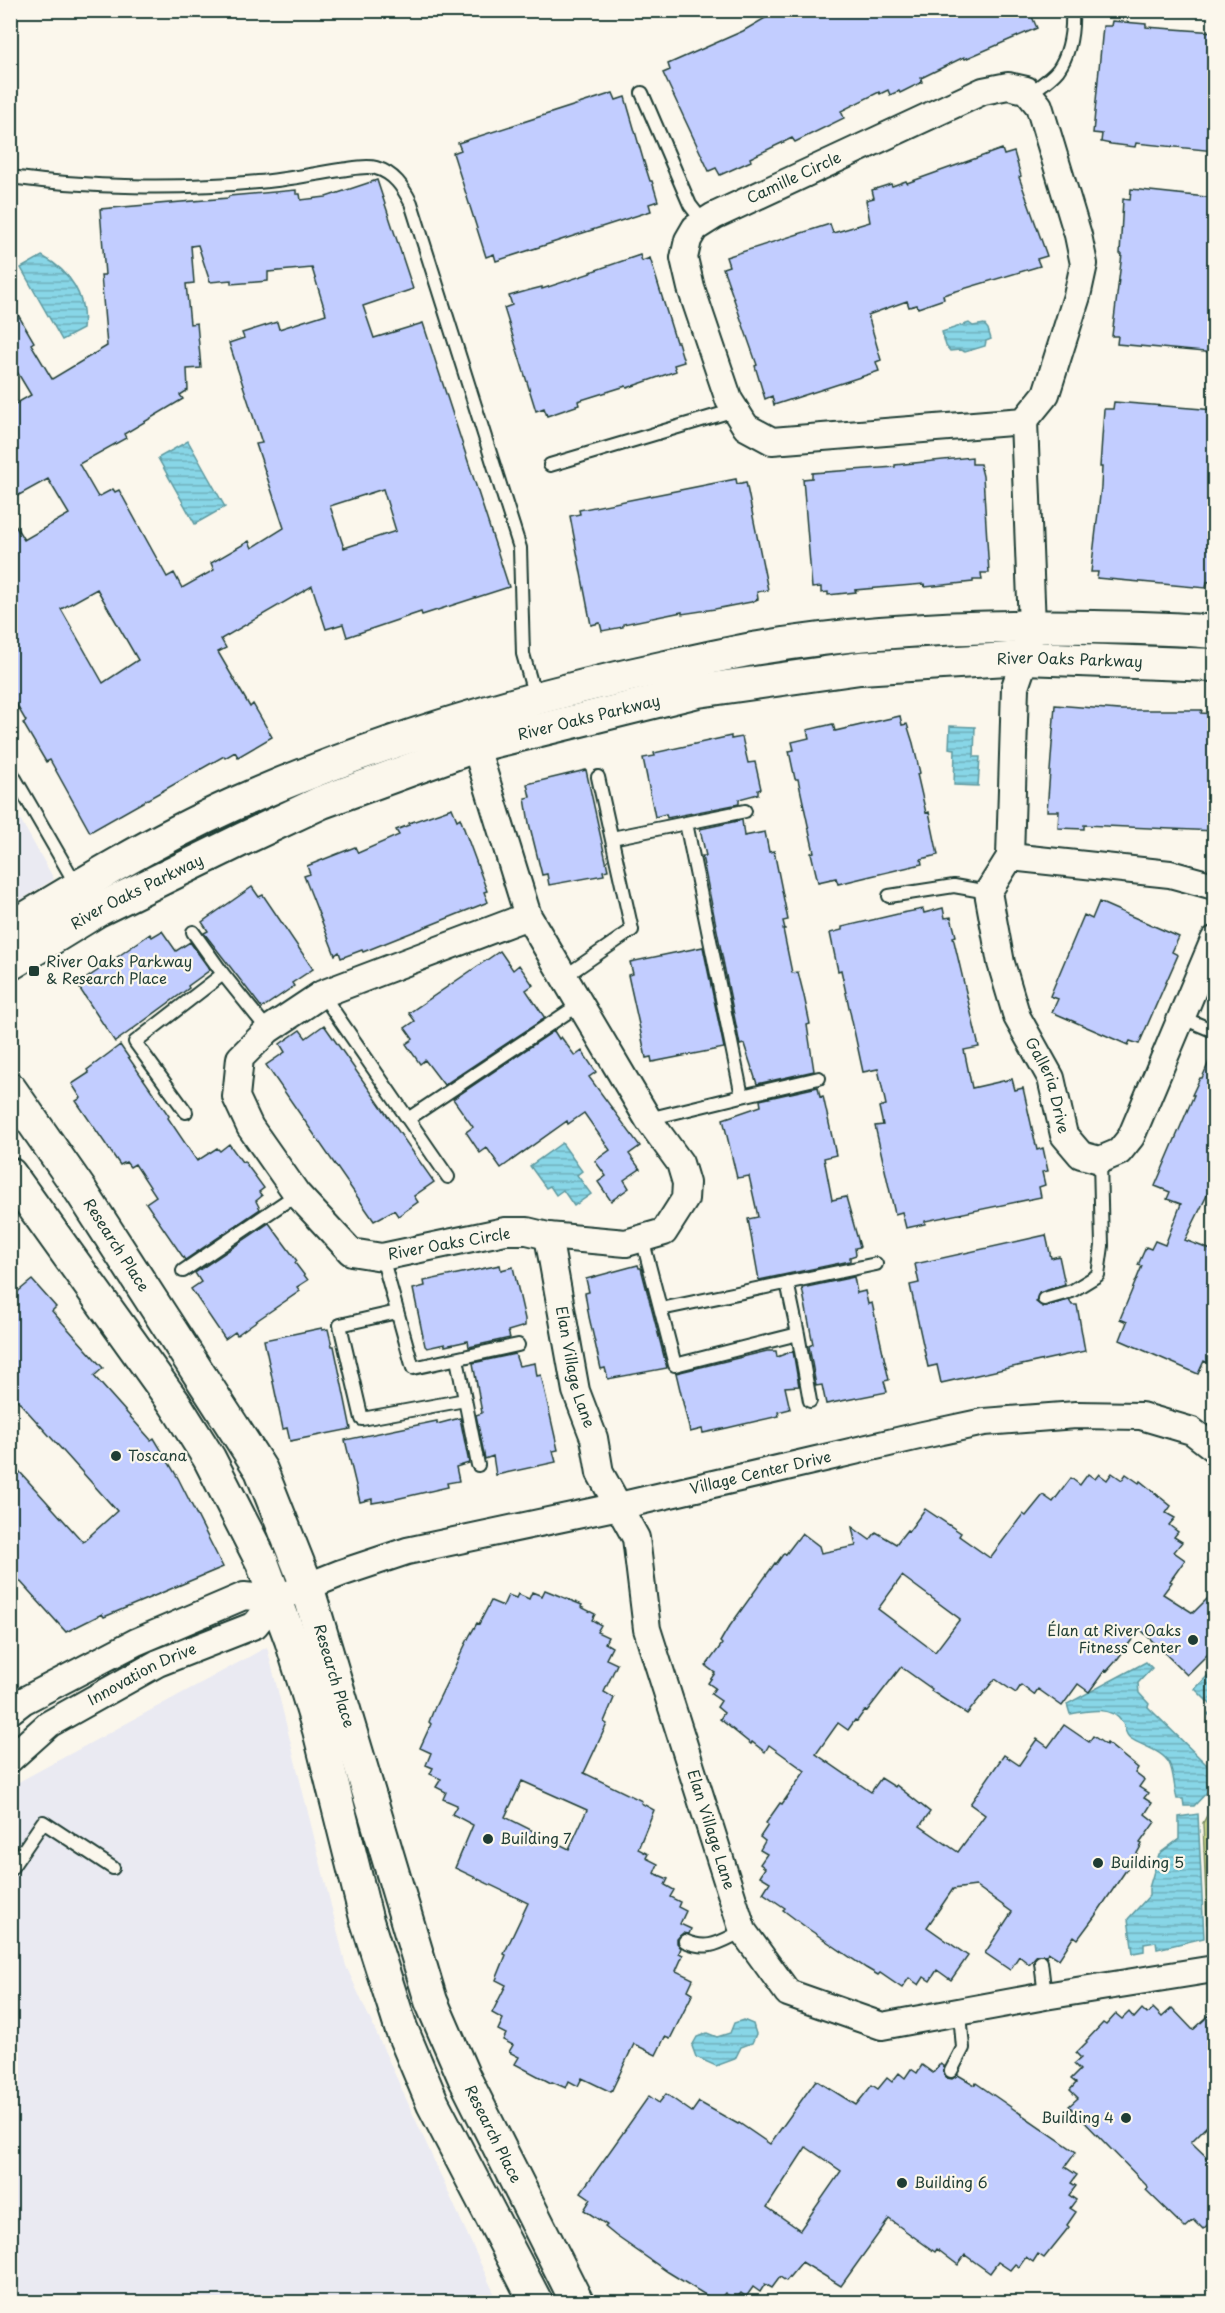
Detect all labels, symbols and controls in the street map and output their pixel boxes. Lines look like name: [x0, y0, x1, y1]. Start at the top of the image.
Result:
street label: Camille Circle: [742, 145, 844, 209]
street label: River Oaks Parkway: [996, 645, 1143, 672]
street label: River Oaks Parkway: [515, 688, 662, 745]
street label: River Oaks Parkway: [65, 847, 206, 934]
place label: River Oaks Parkway & Research Place: [46, 949, 192, 989]
marker: River Oaks Parkway & Research Place: [27, 964, 41, 978]
street label: Galleria Drive: [1020, 1032, 1076, 1136]
street label: Research Place: [79, 1193, 156, 1296]
street label: River Oaks Circle: [386, 1220, 512, 1265]
street label: Elan Village Lane: [551, 1304, 602, 1431]
place label: Toscana: [128, 1443, 188, 1466]
street label: Village Center Drive: [687, 1444, 833, 1499]
marker: Toscana: [109, 1449, 123, 1463]
place label: Élan at River Oaks Fitness Center: [1047, 1618, 1181, 1658]
street label: Research Place: [309, 1621, 362, 1730]
marker: Élan at River Oaks Fitness Center: [1186, 1633, 1200, 1647]
street label: Innovation Drive: [83, 1636, 199, 1710]
street label: Elan Village Lane: [682, 1766, 742, 1892]
place label: Building 7: [500, 1826, 572, 1849]
marker: Building 7: [481, 1832, 495, 1846]
place label: Building 5: [1110, 1850, 1184, 1873]
marker: Building 5: [1091, 1856, 1105, 1870]
street label: Research Place: [460, 2080, 528, 2187]
place label: Building 4: [1041, 2105, 1114, 2128]
marker: Building 4: [1119, 2111, 1133, 2125]
place label: Building 6: [914, 2170, 988, 2193]
marker: Building 6: [895, 2176, 909, 2190]

